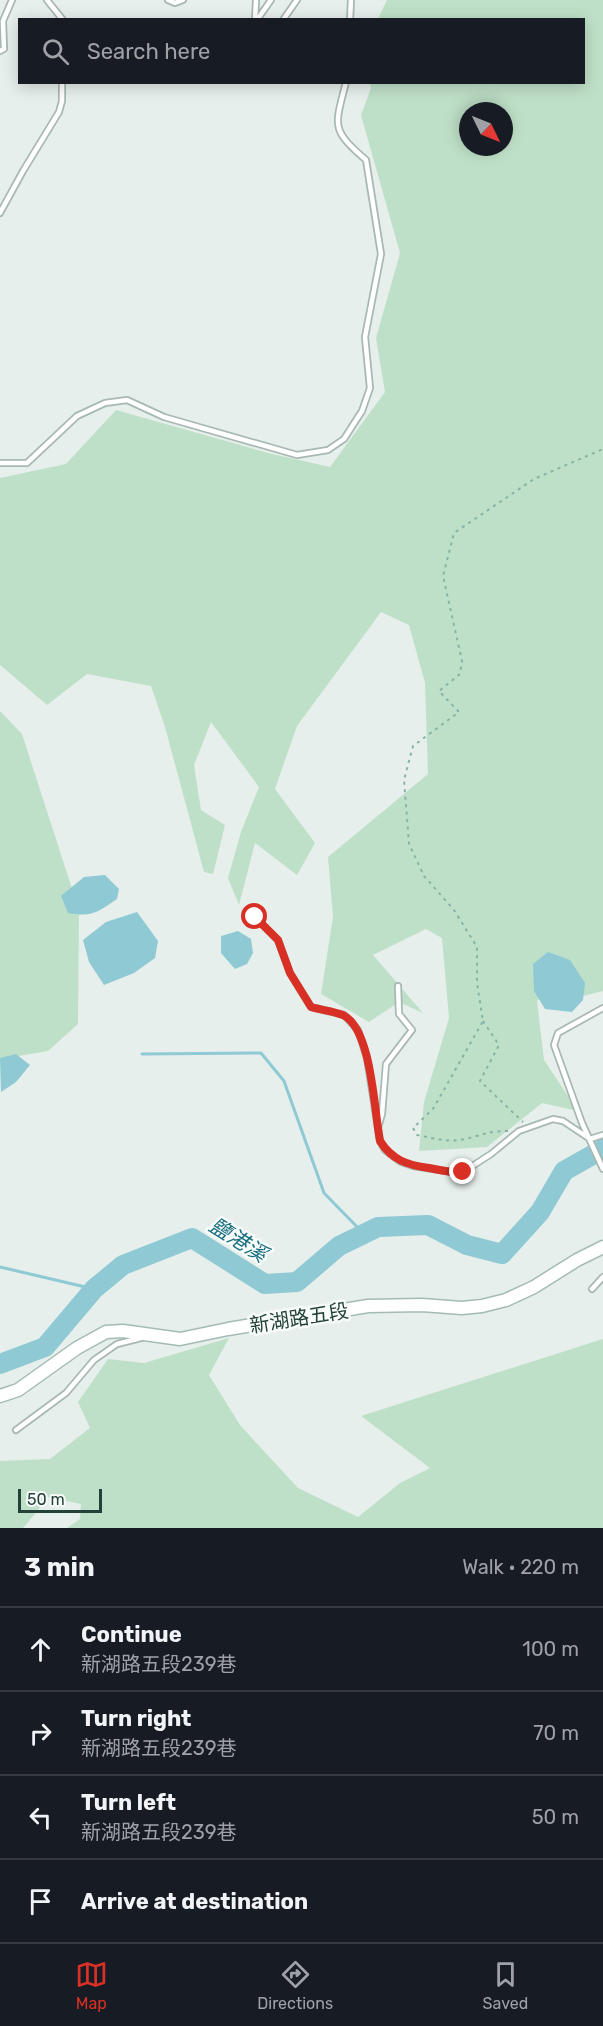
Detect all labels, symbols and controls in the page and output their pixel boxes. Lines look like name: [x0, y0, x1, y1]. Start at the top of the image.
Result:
search box: [18, 18, 585, 84]
icon: search: [39, 35, 72, 68]
text: Search here: [87, 38, 210, 65]
north arrow: [459, 102, 513, 156]
route start: [241, 903, 267, 929]
route end: [449, 1158, 475, 1184]
water label: 鹽港溪: [205, 1212, 274, 1268]
street label: 新湖路五段: [248, 1298, 350, 1338]
scale bar: [18, 1486, 102, 1514]
text: 50 m: [27, 1490, 65, 1509]
text: 3 min: [24, 1552, 95, 1583]
text: Walk · 220 m: [462, 1555, 579, 1579]
text: Continue: [81, 1621, 182, 1648]
icon: ahead: [24, 1633, 57, 1666]
text: 100 m: [522, 1637, 579, 1661]
text: 新湖路五段239巷: [81, 1652, 237, 1676]
text: Turn right: [81, 1705, 191, 1732]
icon: right: [24, 1717, 57, 1750]
text: 70 m: [533, 1721, 579, 1745]
text: 新湖路五段239巷: [81, 1736, 237, 1760]
text: Turn left: [81, 1789, 176, 1816]
icon: left: [24, 1801, 57, 1834]
text: 50 m: [532, 1805, 579, 1829]
text: 新湖路五段239巷: [81, 1820, 237, 1844]
icon: arrive: [24, 1885, 57, 1918]
text: Arrive at destination: [81, 1888, 308, 1915]
tab: Map: [75, 1958, 108, 2013]
tab: Directions: [257, 1958, 333, 2013]
tab: Saved: [483, 1958, 528, 2013]

